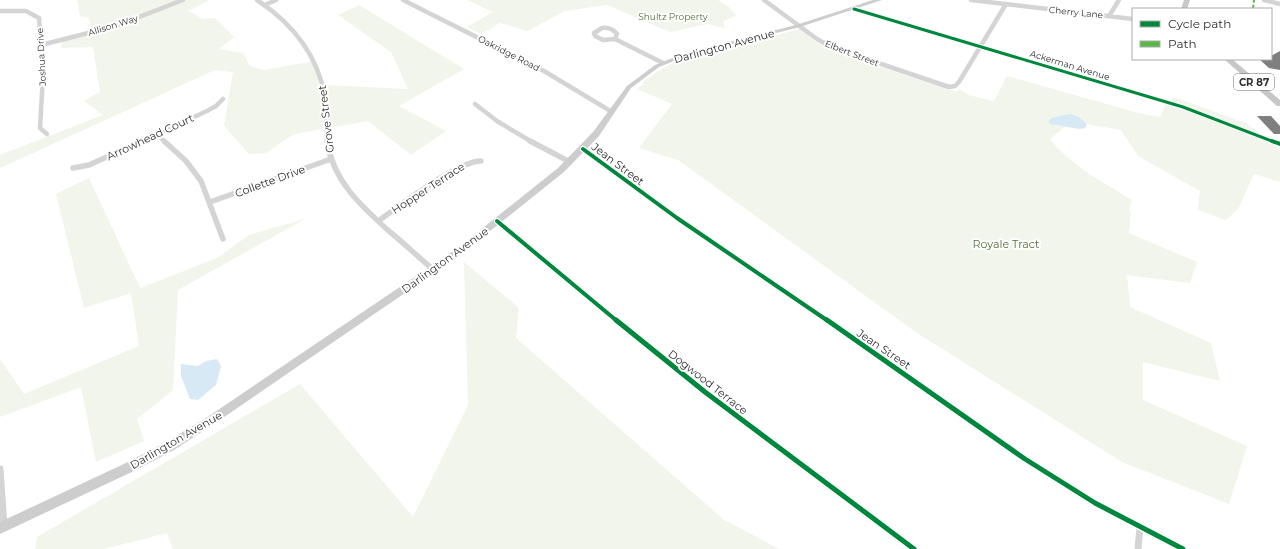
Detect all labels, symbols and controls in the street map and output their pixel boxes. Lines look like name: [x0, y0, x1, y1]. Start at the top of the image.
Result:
street label: Cherry Lane: [1048, 4, 1104, 20]
legend: [1132, 8, 1272, 60]
park label: Shultz Property: [638, 11, 708, 22]
street label: Allison Way: [87, 12, 139, 38]
text: Cycle path: [1168, 16, 1231, 31]
street label: Darlington Avenue: [672, 26, 776, 66]
street label: Joshua Drive: [34, 27, 48, 87]
street label: Oakridge Road: [476, 33, 542, 73]
text: Path: [1168, 36, 1197, 51]
street label: Elbert Street: [823, 38, 881, 68]
street label: Ackerman Avenue: [1029, 48, 1112, 83]
road number: CR 87: [1234, 74, 1274, 90]
street label: Grove Street: [315, 84, 337, 154]
street label: Arrowhead Court: [104, 110, 196, 163]
street label: Jean Street: [588, 139, 647, 189]
street label: Hopper Terrace: [389, 159, 468, 217]
street label: Collette Drive: [233, 162, 307, 200]
street label: Darlington Avenue: [399, 224, 491, 296]
park label: Royale Tract: [973, 237, 1040, 251]
street label: Jean Street: [854, 325, 914, 372]
street label: Dogwood Terrace: [665, 347, 751, 418]
street label: Darlington Avenue: [128, 408, 225, 472]

